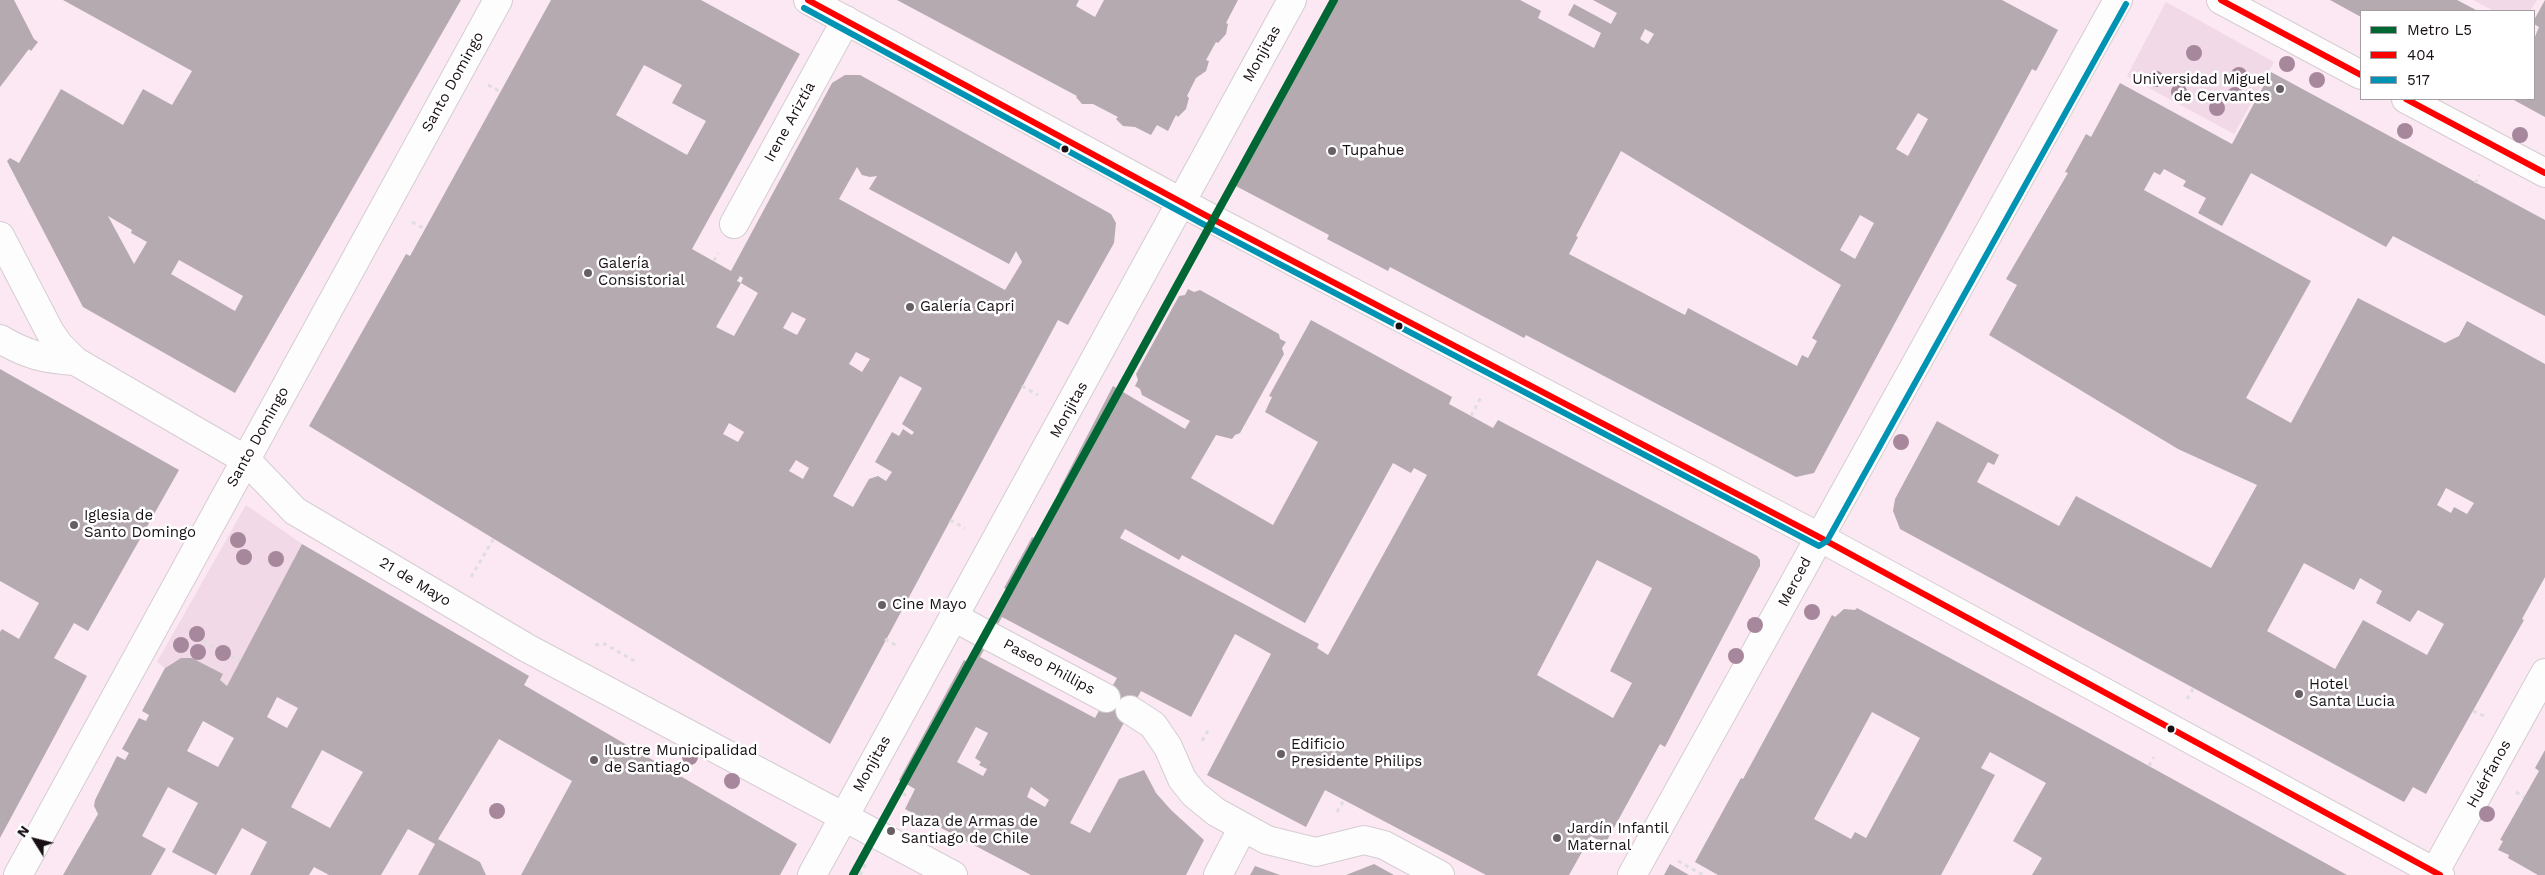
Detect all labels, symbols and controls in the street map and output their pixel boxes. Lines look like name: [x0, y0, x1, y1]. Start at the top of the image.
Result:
legend: [2360, 10, 2535, 100]
text: Metro L5: [2407, 21, 2472, 39]
street label: Monjitas: [1239, 23, 1285, 85]
street label: Santo Domingo: [418, 29, 488, 135]
text: 404: [2407, 46, 2435, 64]
place label: Universidad Miguel de Cervantes: [2132, 71, 2270, 106]
text: 517: [2407, 71, 2430, 89]
street label: Irene Ariztía: [761, 79, 819, 165]
marker: Universidad Miguel de Cervantes: [2274, 83, 2286, 95]
place label: Tupahue: [1342, 142, 1404, 160]
unlabelled marker: [1060, 144, 1070, 154]
marker: Tupahue: [1326, 145, 1338, 157]
place label: Galería Consistorial: [598, 255, 685, 290]
marker: Galería Consistorial: [582, 267, 594, 279]
place label: Galería Capri: [920, 298, 1015, 316]
marker: Galería Capri: [904, 301, 916, 313]
unlabelled marker: [1394, 321, 1404, 331]
street label: Monjitas: [1046, 379, 1092, 441]
street label: Santo Domingo: [223, 384, 293, 490]
place label: Iglesia de Santo Domingo: [84, 507, 196, 542]
marker: Iglesia de Santo Domingo: [68, 519, 80, 531]
street label: 21 de Mayo: [376, 554, 454, 610]
street label: Merced: [1774, 554, 1816, 610]
place label: Cine Mayo: [892, 596, 967, 614]
marker: Cine Mayo: [876, 599, 888, 611]
street label: Paseo Phillips: [1000, 635, 1098, 699]
place label: Hotel Santa Lucia: [2309, 676, 2395, 711]
marker: Hotel Santa Lucia: [2293, 688, 2305, 700]
unlabelled marker: [2166, 724, 2176, 734]
street label: Monjitas: [849, 733, 895, 795]
place label: Edificio Presidente Philips: [1291, 736, 1422, 771]
street label: Huérfanos: [2463, 737, 2515, 811]
place label: Ilustre Municipalidad de Santiago: [604, 742, 757, 777]
marker: Edificio Presidente Philips: [1275, 748, 1287, 760]
marker: Ilustre Municipalidad de Santiago: [588, 754, 600, 766]
place label: Plaza de Armas de Santiago de Chile: [901, 813, 1038, 848]
north arrow: [10, 815, 60, 865]
place label: Jardín Infantil Maternal: [1567, 820, 1669, 855]
text: N: [13, 822, 32, 840]
marker: Plaza de Armas de Santiago de Chile: [885, 825, 897, 837]
marker: Jardín Infantil Maternal: [1551, 832, 1563, 844]

